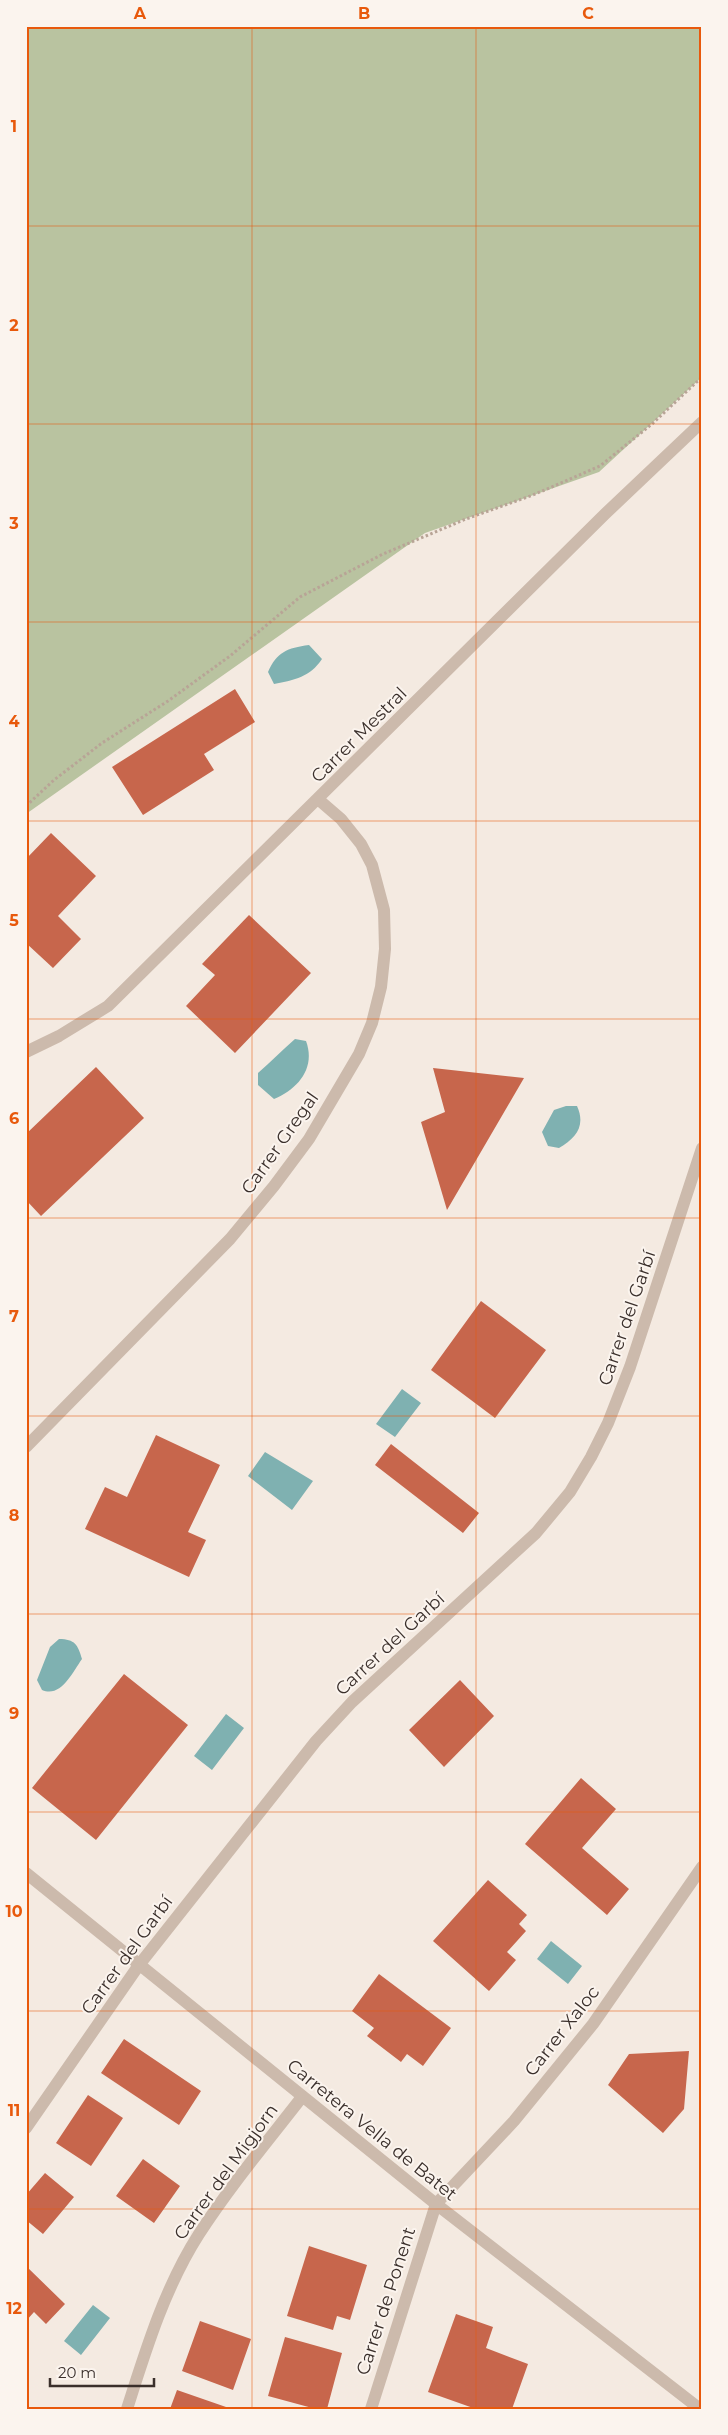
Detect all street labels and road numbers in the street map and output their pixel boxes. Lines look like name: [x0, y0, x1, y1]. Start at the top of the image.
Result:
street label: Carrer Mestral: [307, 683, 411, 787]
street label: Carrer Gregal: [237, 1088, 323, 1198]
street label: Carrer del Garbí: [594, 1246, 661, 1388]
street label: Carrer del Garbí: [331, 1587, 450, 1700]
street label: Carrer del Garbí: [77, 1890, 178, 2019]
street label: Carrer Xaloc: [520, 1981, 604, 2081]
street label: Carretera Vella de Batet: [283, 2055, 461, 2205]
street label: Carrer del Migjorn: [169, 2100, 283, 2244]
street label: Carrer de Ponent: [352, 2224, 420, 2378]

